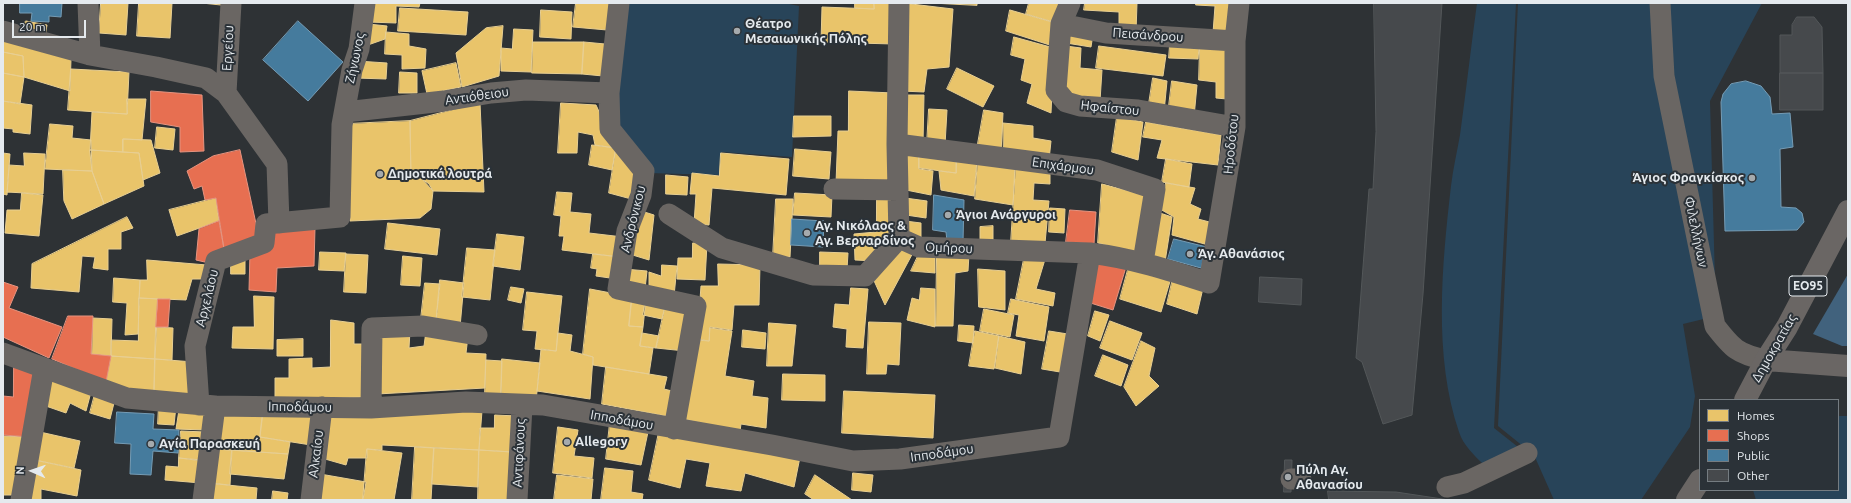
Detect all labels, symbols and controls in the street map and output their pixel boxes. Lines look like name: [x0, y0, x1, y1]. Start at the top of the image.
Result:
scale bar: [14, 12, 88, 38]
place label: Θέατρο Μεσαιωνικής Πόλης: [745, 16, 867, 47]
text: 20 m: [19, 20, 46, 33]
street label: Εργείου: [219, 25, 237, 71]
street label: Πεισάνδρου: [1112, 25, 1184, 45]
marker: Θέατρο Μεσαιωνικής Πόλης: [732, 26, 742, 36]
street label: Ζήνωνος: [342, 31, 368, 85]
street label: Αντιόθειου: [444, 84, 510, 108]
street label: Ηφαίστου: [1080, 97, 1140, 119]
street label: Ηροδότου: [1220, 113, 1242, 175]
street label: Επιχάρμου: [1031, 154, 1095, 178]
place label: Δημοτικά λουτρά: [388, 166, 492, 182]
marker: Δημοτικά λουτρά: [375, 169, 385, 179]
place label: Άγιος Φραγκίσκος: [1633, 170, 1744, 186]
marker: Άγιος Φραγκίσκος: [1747, 173, 1757, 183]
street label: Ανδρόνικου: [617, 184, 649, 254]
street label: Φιλελλήνων: [1681, 195, 1711, 269]
place label: Άγιοι Ανάργυροι: [956, 207, 1056, 223]
marker: Άγιοι Ανάργυροι: [943, 210, 953, 220]
place label: Αγ. Νικόλαος & Αγ. Βερναρδίνος: [815, 218, 914, 249]
marker: Αγ. Νικόλαος & Αγ. Βερναρδίνος: [802, 228, 812, 238]
street label: Ομήρου: [925, 239, 973, 257]
place label: Άγ. Αθανάσιος: [1198, 246, 1285, 262]
marker: Άγ. Αθανάσιος: [1185, 249, 1195, 259]
street label: Αρχελάου: [192, 268, 222, 328]
road number: ΕΟ95: [1789, 276, 1827, 296]
street label: Δημοκρατίας: [1748, 311, 1800, 385]
street label: Ιπποδάμου: [268, 399, 332, 415]
legend: [1699, 399, 1839, 491]
street label: Ιπποδάμου: [589, 407, 655, 433]
text: Homes: [1737, 409, 1775, 422]
street label: Αντιφάνους: [509, 418, 529, 488]
street label: Αλκαίου: [305, 429, 327, 479]
text: Shops: [1737, 429, 1769, 442]
place label: Allegory: [575, 434, 628, 450]
place label: Αγία Παρασκευή: [159, 436, 260, 452]
marker: Allegory: [562, 437, 572, 447]
marker: Αγία Παρασκευή: [146, 439, 156, 449]
street label: Ιπποδάμου: [909, 441, 975, 465]
text: Public: [1737, 449, 1770, 462]
north arrow: [12, 451, 52, 491]
place label: Πύλη Αγ. Αθανασίου: [1296, 462, 1363, 493]
text: N: [14, 466, 26, 475]
text: Other: [1737, 469, 1769, 482]
marker: Πύλη Αγ. Αθανασίου: [1283, 472, 1293, 482]

